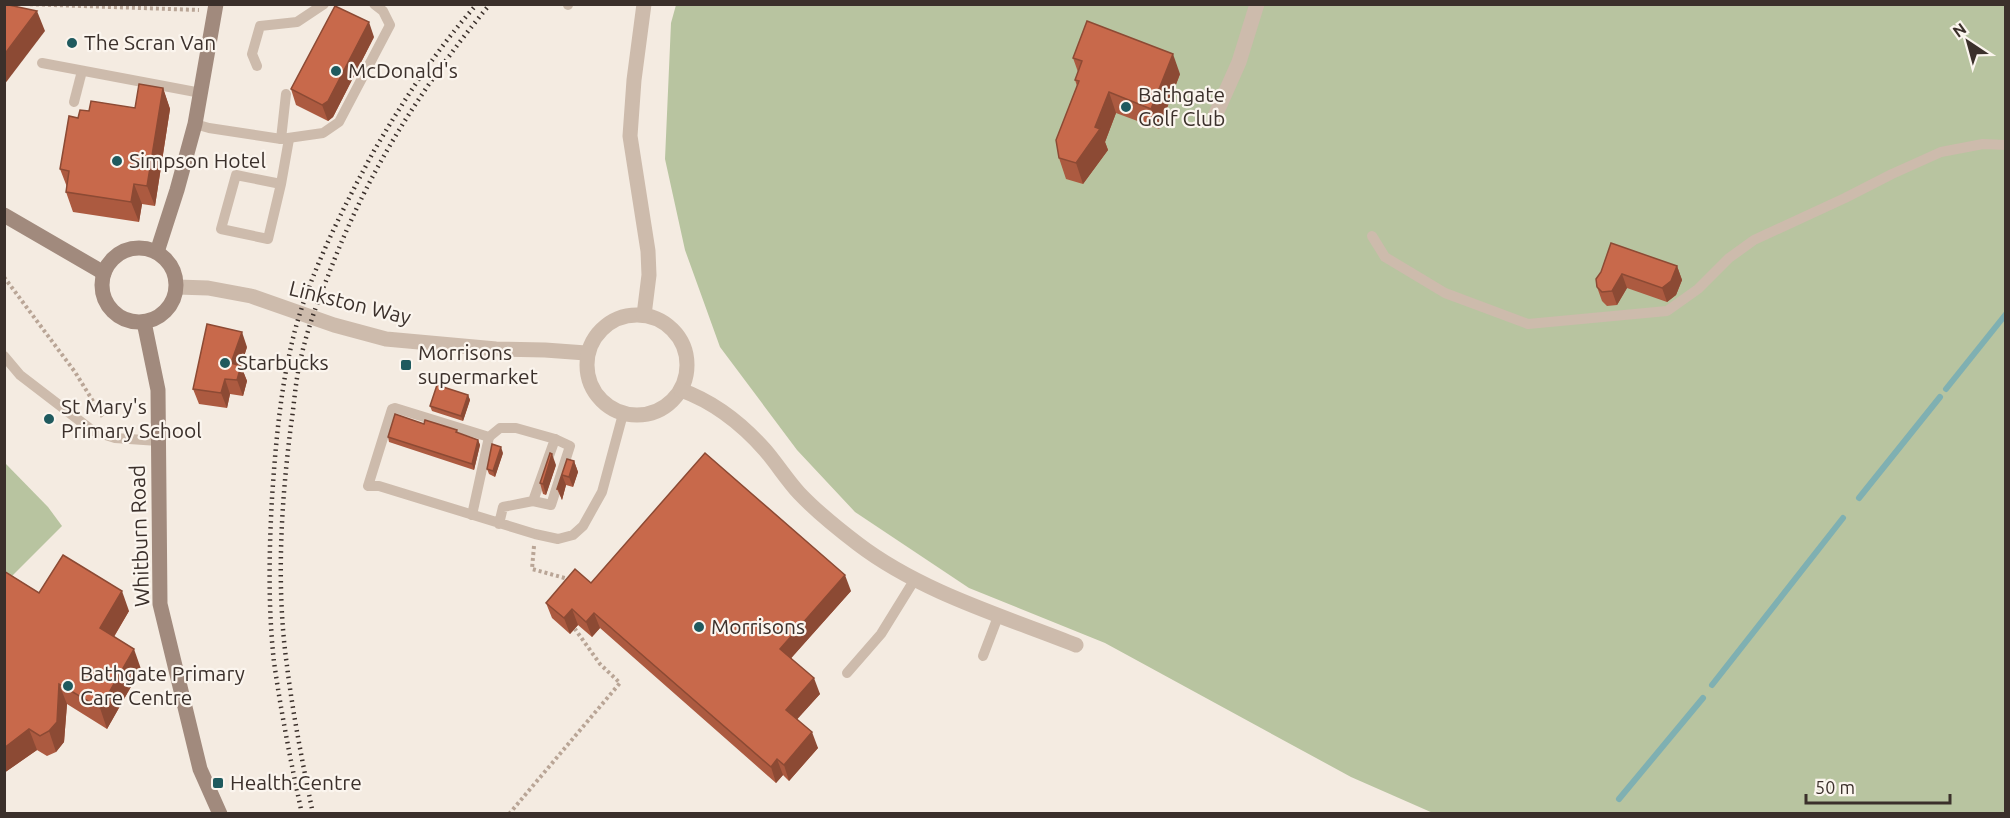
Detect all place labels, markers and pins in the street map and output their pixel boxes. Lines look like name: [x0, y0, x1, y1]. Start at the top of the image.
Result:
place label: The Scran Van: [84, 30, 216, 54]
marker: The Scran Van: [65, 36, 79, 50]
place label: McDonald's: [348, 58, 458, 82]
marker: McDonald's: [329, 64, 343, 78]
place label: Bathgate Golf Club: [1138, 82, 1225, 130]
marker: Bathgate Golf Club: [1119, 100, 1133, 114]
place label: Simpson Hotel: [129, 148, 266, 172]
marker: Simpson Hotel: [110, 154, 124, 168]
place label: Morrisons supermarket: [418, 340, 538, 388]
place label: Starbucks: [237, 350, 329, 374]
marker: Starbucks: [218, 356, 232, 370]
marker: Morrisons supermarket: [399, 358, 413, 372]
place label: St Mary's Primary School: [61, 394, 202, 442]
marker: St Mary's Primary School: [42, 412, 56, 426]
place label: Morrisons: [711, 614, 805, 638]
marker: Morrisons: [692, 620, 706, 634]
place label: Bathgate Primary Care Centre: [80, 661, 245, 709]
marker: Bathgate Primary Care Centre: [61, 679, 75, 693]
place label: Health Centre: [230, 770, 362, 794]
marker: Health Centre: [211, 776, 225, 790]

